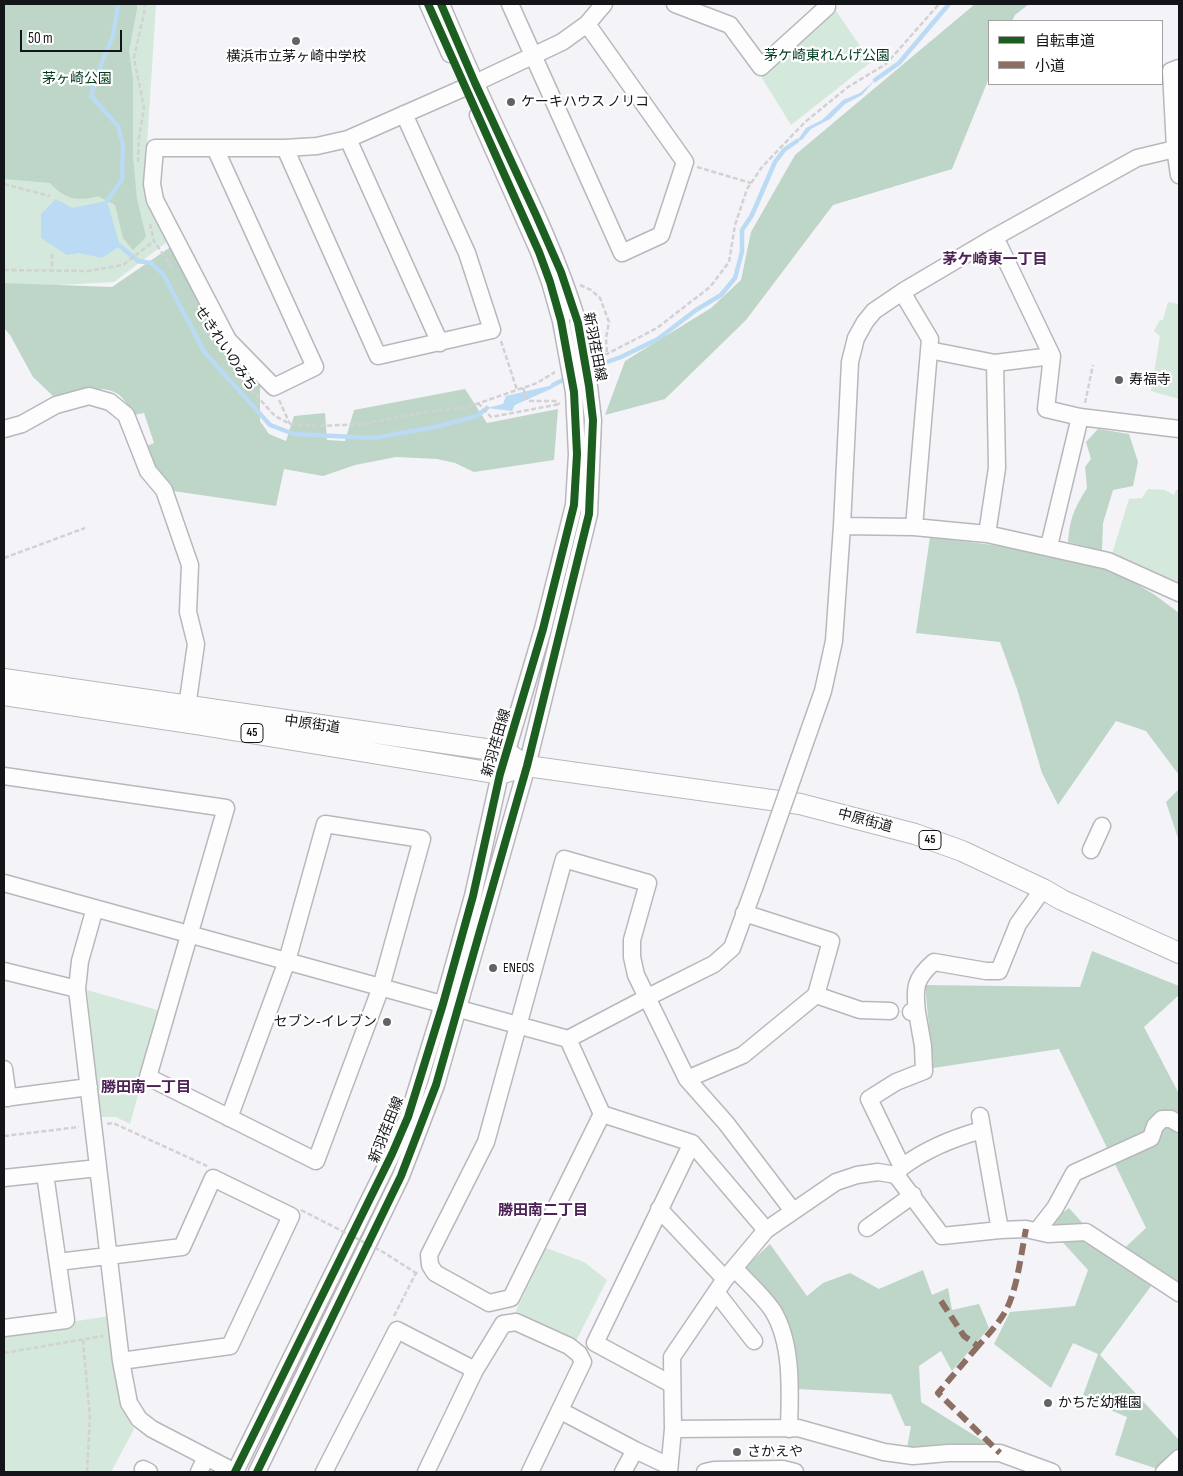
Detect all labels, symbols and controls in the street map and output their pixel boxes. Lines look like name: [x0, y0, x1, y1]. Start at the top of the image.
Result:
scale bar: [22, 20, 125, 52]
legend: [988, 20, 1163, 85]
text: 50 m: [28, 29, 53, 48]
text: 自転車道: [1035, 32, 1095, 51]
marker: 横浜市立茅ヶ崎中学校: [290, 35, 302, 47]
park label: 茅ケ崎東れんげ公園: [764, 48, 890, 64]
place label: 横浜市立茅ヶ崎中学校: [226, 49, 366, 65]
text: 小道: [1035, 57, 1065, 76]
park label: 茅ヶ崎公園: [42, 71, 112, 87]
place label: ケーキハウス ノリコ: [521, 94, 649, 110]
marker: ケーキハウス ノリコ: [505, 96, 517, 108]
district label: 茅ケ崎東一丁目: [943, 251, 1047, 269]
street label: せきれいのみち: [191, 304, 259, 394]
street label: 新羽荏田線: [579, 311, 609, 383]
place label: 寿福寺: [1129, 372, 1171, 388]
marker: 寿福寺: [1113, 374, 1125, 386]
street label: 新羽荏田線: [479, 707, 515, 779]
street label: 中原街道: [283, 713, 341, 737]
road number: 45: [241, 724, 263, 742]
street label: 中原街道: [836, 806, 894, 836]
road number: 45: [919, 830, 941, 850]
place label: ENEOS: [503, 960, 534, 976]
marker: ENEOS: [487, 962, 499, 974]
place label: セブン-イレブン: [274, 1014, 377, 1030]
marker: セブン-イレブン: [381, 1016, 393, 1028]
district label: 勝田南一丁目: [101, 1079, 191, 1097]
street label: 新羽荏田線: [366, 1094, 408, 1166]
district label: 勝田南二丁目: [498, 1202, 588, 1220]
place label: かちだ幼稚園: [1058, 1395, 1142, 1411]
marker: かちだ幼稚園: [1042, 1397, 1054, 1409]
place label: さかえや: [747, 1444, 803, 1460]
marker: さかえや: [731, 1446, 743, 1458]

